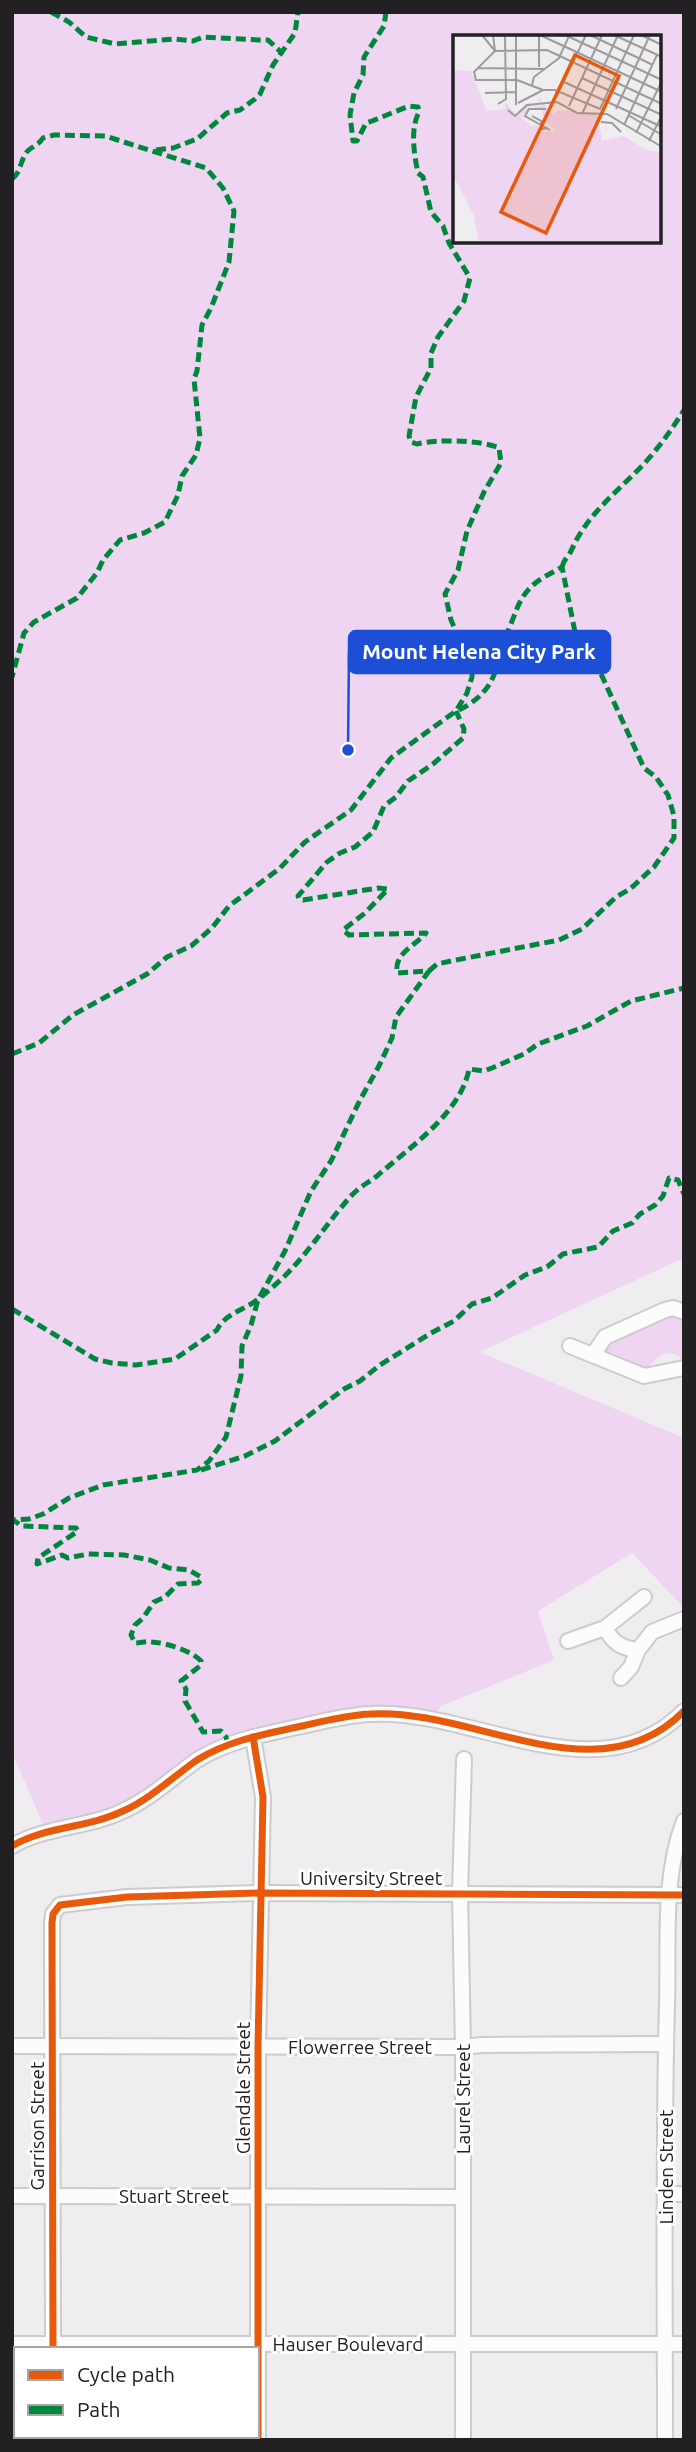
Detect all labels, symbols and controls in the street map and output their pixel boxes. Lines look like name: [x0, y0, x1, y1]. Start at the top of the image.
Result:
inset map: [453, 35, 661, 243]
callout: Mount Helena City Park: [349, 631, 610, 673]
text: Mount Helena City Park: [362, 639, 596, 663]
street label: University Street: [300, 1867, 443, 1889]
street label: Glendale Street: [232, 2021, 254, 2154]
street label: Flowerree Street: [288, 2036, 433, 2058]
street label: Laurel Street: [452, 2043, 474, 2154]
street label: Garrison Street: [26, 2061, 48, 2191]
street label: Linden Street: [655, 2109, 677, 2225]
street label: Stuart Street: [119, 2185, 230, 2207]
street label: Hauser Boulevard: [273, 2333, 423, 2355]
legend: [14, 2347, 259, 2438]
text: Cycle path: [77, 2362, 175, 2386]
text: Path: [77, 2397, 120, 2421]

